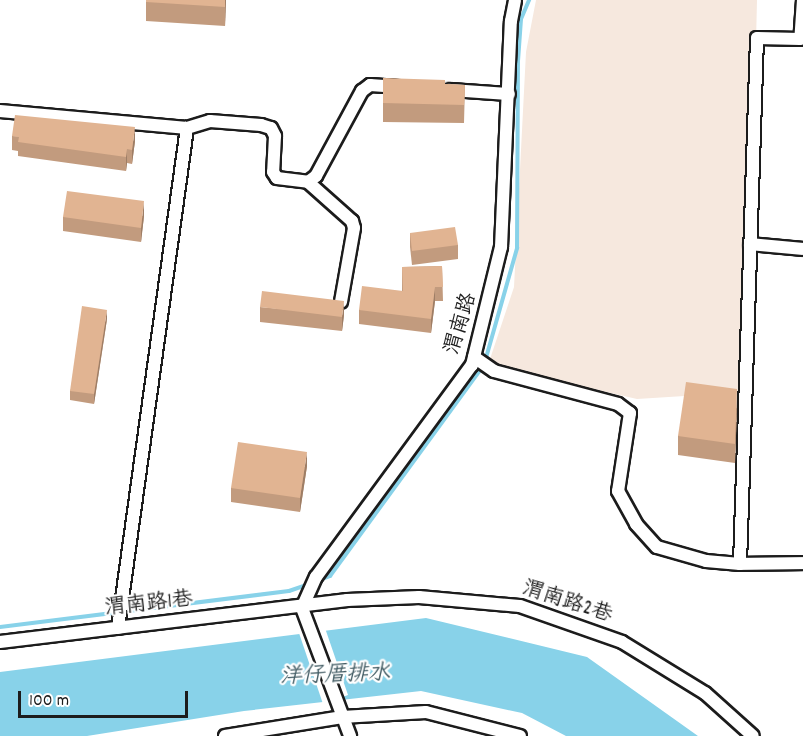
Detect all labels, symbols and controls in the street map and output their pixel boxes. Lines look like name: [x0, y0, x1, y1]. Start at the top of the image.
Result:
street label: 渭南路: [441, 290, 483, 358]
street label: 渭南路2巷: [519, 577, 615, 629]
street label: 渭南路1巷: [104, 588, 194, 622]
water label: 洋仔厝排水: [280, 661, 390, 691]
scale bar: [21, 679, 190, 717]
text: 100 m: [29, 689, 69, 714]

